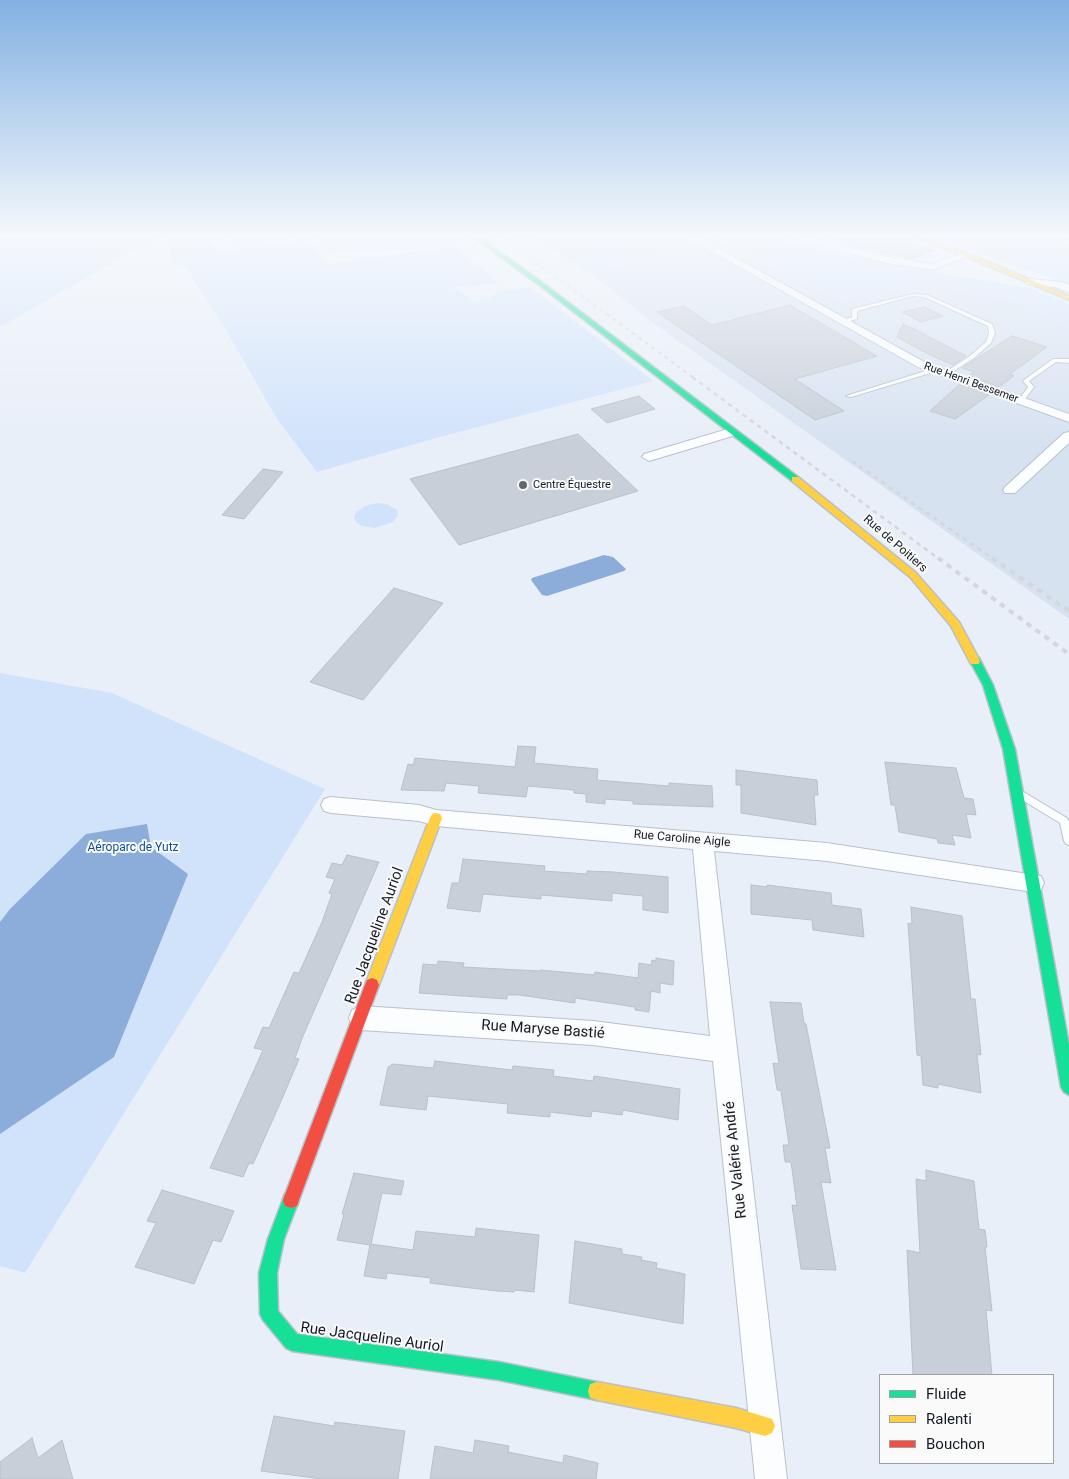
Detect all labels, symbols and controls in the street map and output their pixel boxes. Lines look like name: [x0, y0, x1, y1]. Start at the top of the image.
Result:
street label: Rue Henri Bessemer: [922, 360, 1020, 406]
place label: Centre Équestre: [533, 478, 611, 492]
marker: Centre Équestre: [517, 479, 529, 491]
street label: Rue de Poitiers: [860, 512, 930, 576]
street label: Rue Caroline Aigle: [633, 828, 731, 850]
park label: Aéroparc de Yutz: [87, 841, 179, 855]
street label: Rue Jacqueline Auriol: [342, 865, 408, 1007]
street label: Rue Maryse Bastié: [481, 1017, 605, 1043]
street label: Rue Valérie André: [721, 1100, 751, 1220]
street label: Rue Jacqueline Auriol: [299, 1319, 445, 1357]
legend: [879, 1374, 1054, 1464]
text: Fluide: [926, 1385, 966, 1403]
text: Ralenti: [926, 1410, 972, 1428]
text: Bouchon: [926, 1435, 985, 1453]

